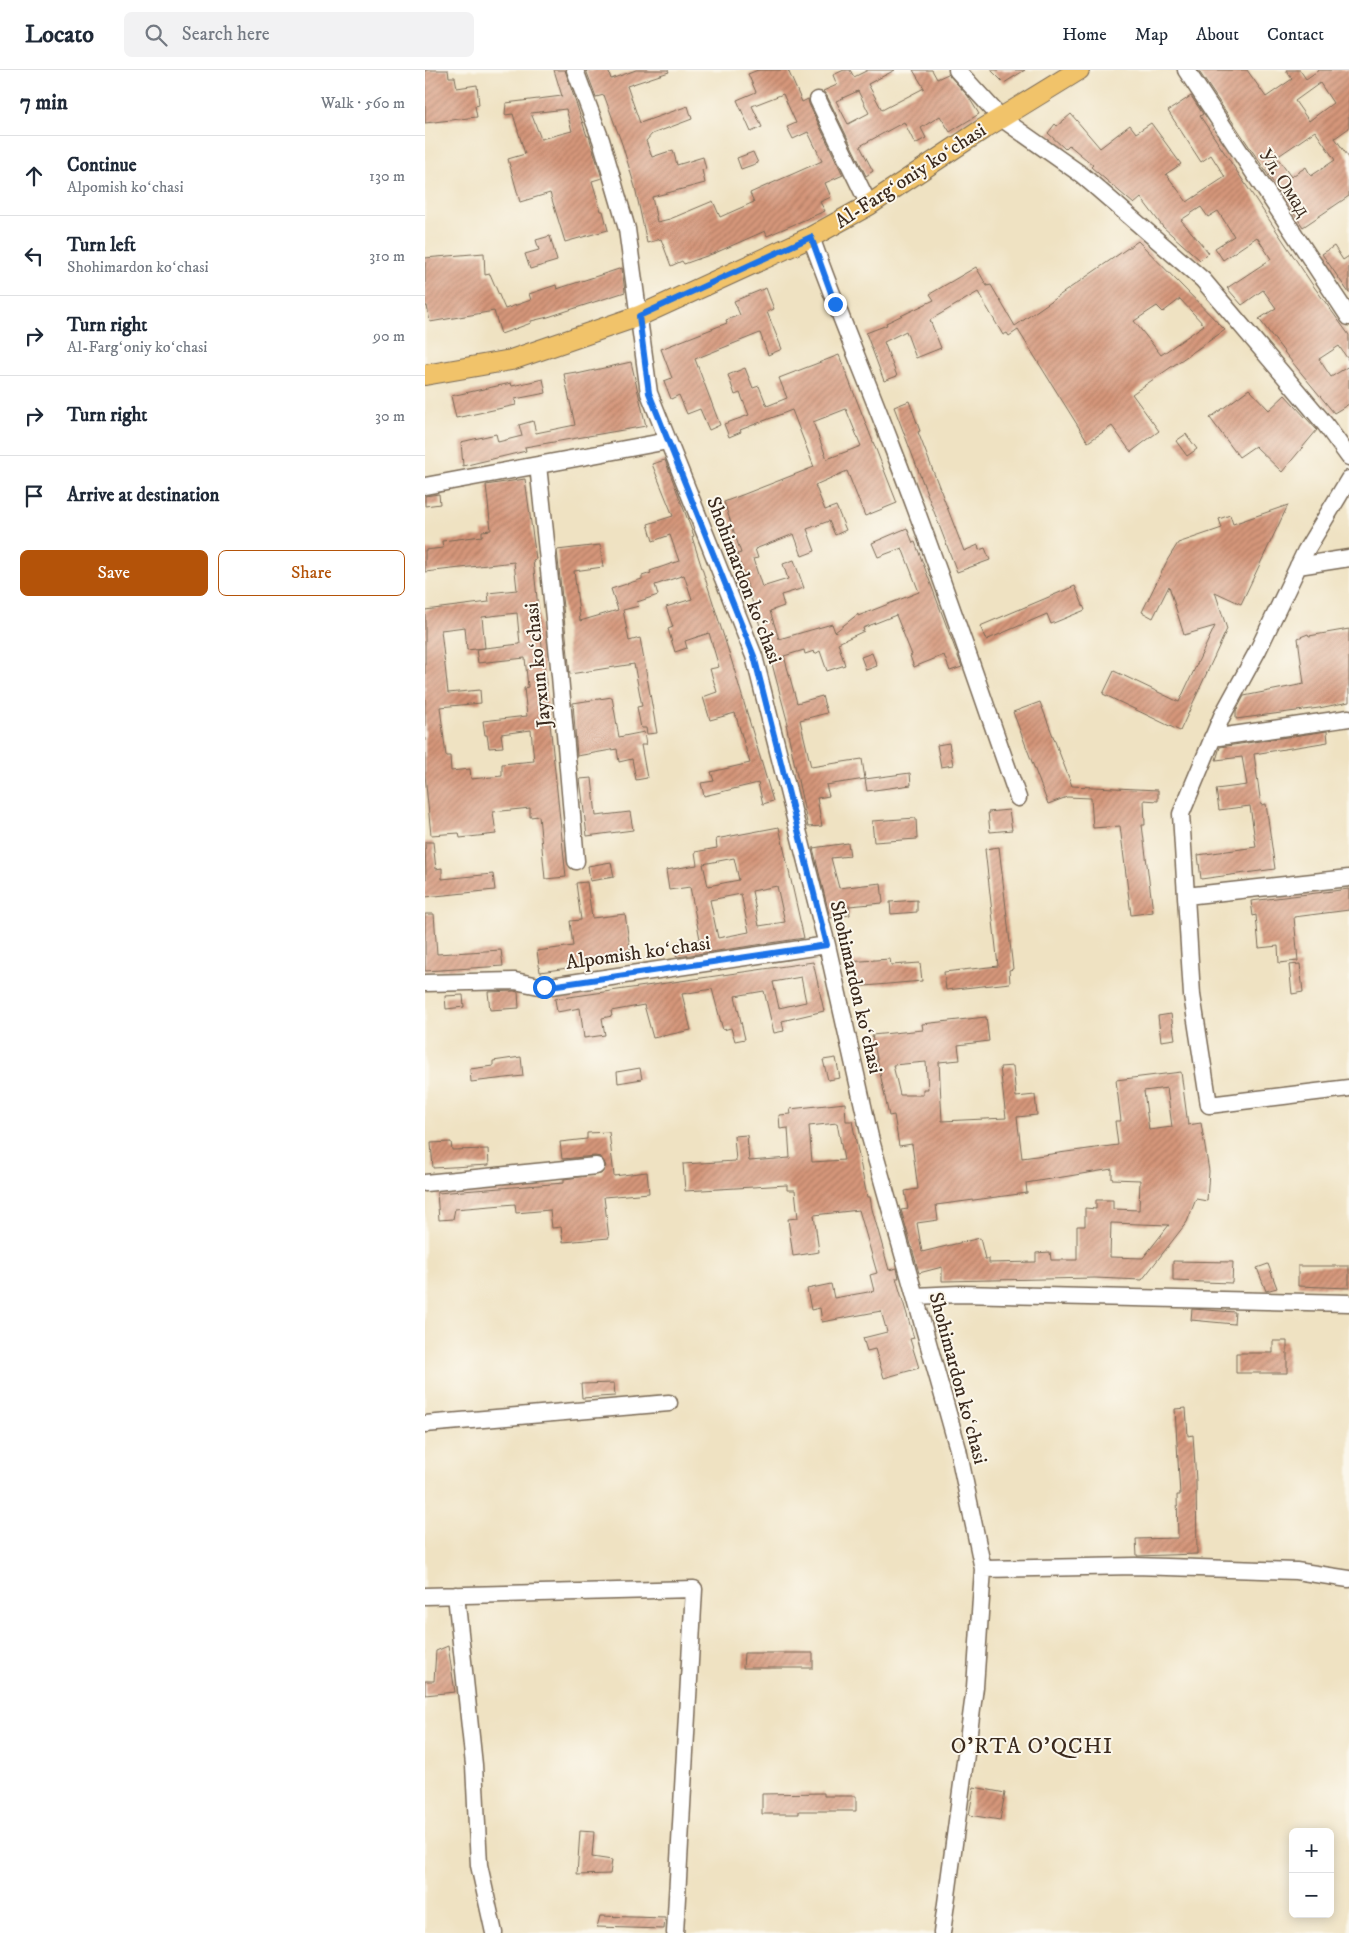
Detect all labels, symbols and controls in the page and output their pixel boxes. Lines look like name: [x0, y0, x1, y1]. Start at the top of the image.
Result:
search box: [124, 12, 474, 57]
text: Locato: [25, 20, 94, 50]
icon: search: [142, 21, 170, 49]
text: Search here: [182, 23, 270, 46]
text: Home: [1062, 24, 1107, 46]
text: Map: [1135, 24, 1168, 46]
text: About: [1196, 24, 1239, 46]
text: Contact: [1267, 24, 1324, 46]
text: 7 min: [20, 90, 68, 116]
text: Walk · 560 m: [321, 93, 405, 113]
street label: Al-Fargʻoniy koʻchasi: [830, 118, 991, 235]
street label: Ул. Омад: [1252, 144, 1315, 222]
text: Continue: [67, 154, 137, 177]
icon: ahead: [20, 162, 48, 190]
text: 130 m: [369, 166, 405, 186]
text: Alpomish koʻchasi: [67, 177, 184, 197]
text: Turn left: [67, 234, 136, 257]
icon: left: [20, 242, 48, 270]
text: 310 m: [369, 246, 405, 266]
text: Shohimardon koʻchasi: [67, 257, 209, 277]
route end: [824, 293, 847, 316]
text: Turn right: [67, 314, 147, 337]
icon: right: [20, 322, 48, 350]
text: 90 m: [373, 326, 405, 346]
text: Al-Fargʻoniy koʻchasi: [67, 337, 207, 357]
icon: right: [20, 402, 48, 430]
text: Turn right: [67, 404, 147, 427]
text: 30 m: [375, 406, 405, 426]
icon: arrive: [20, 482, 48, 510]
text: Arrive at destination: [67, 484, 219, 507]
street label: Shohimardon koʻchasi: [700, 493, 787, 668]
button: Save: [20, 550, 208, 596]
button: Share: [218, 550, 405, 596]
street label: Jayxun koʻchasi: [520, 601, 558, 730]
street label: Shohimardon koʻchasi: [823, 898, 888, 1076]
street label: Alpomish koʻchasi: [564, 931, 712, 976]
route start: [533, 976, 556, 999]
street label: Shohimardon koʻchasi: [923, 1290, 993, 1467]
district label: O'RTA O'QCHI: [951, 1733, 1113, 1760]
map controls: [1289, 1828, 1334, 1918]
button: +: [1289, 1828, 1334, 1873]
button: −: [1289, 1873, 1334, 1918]

